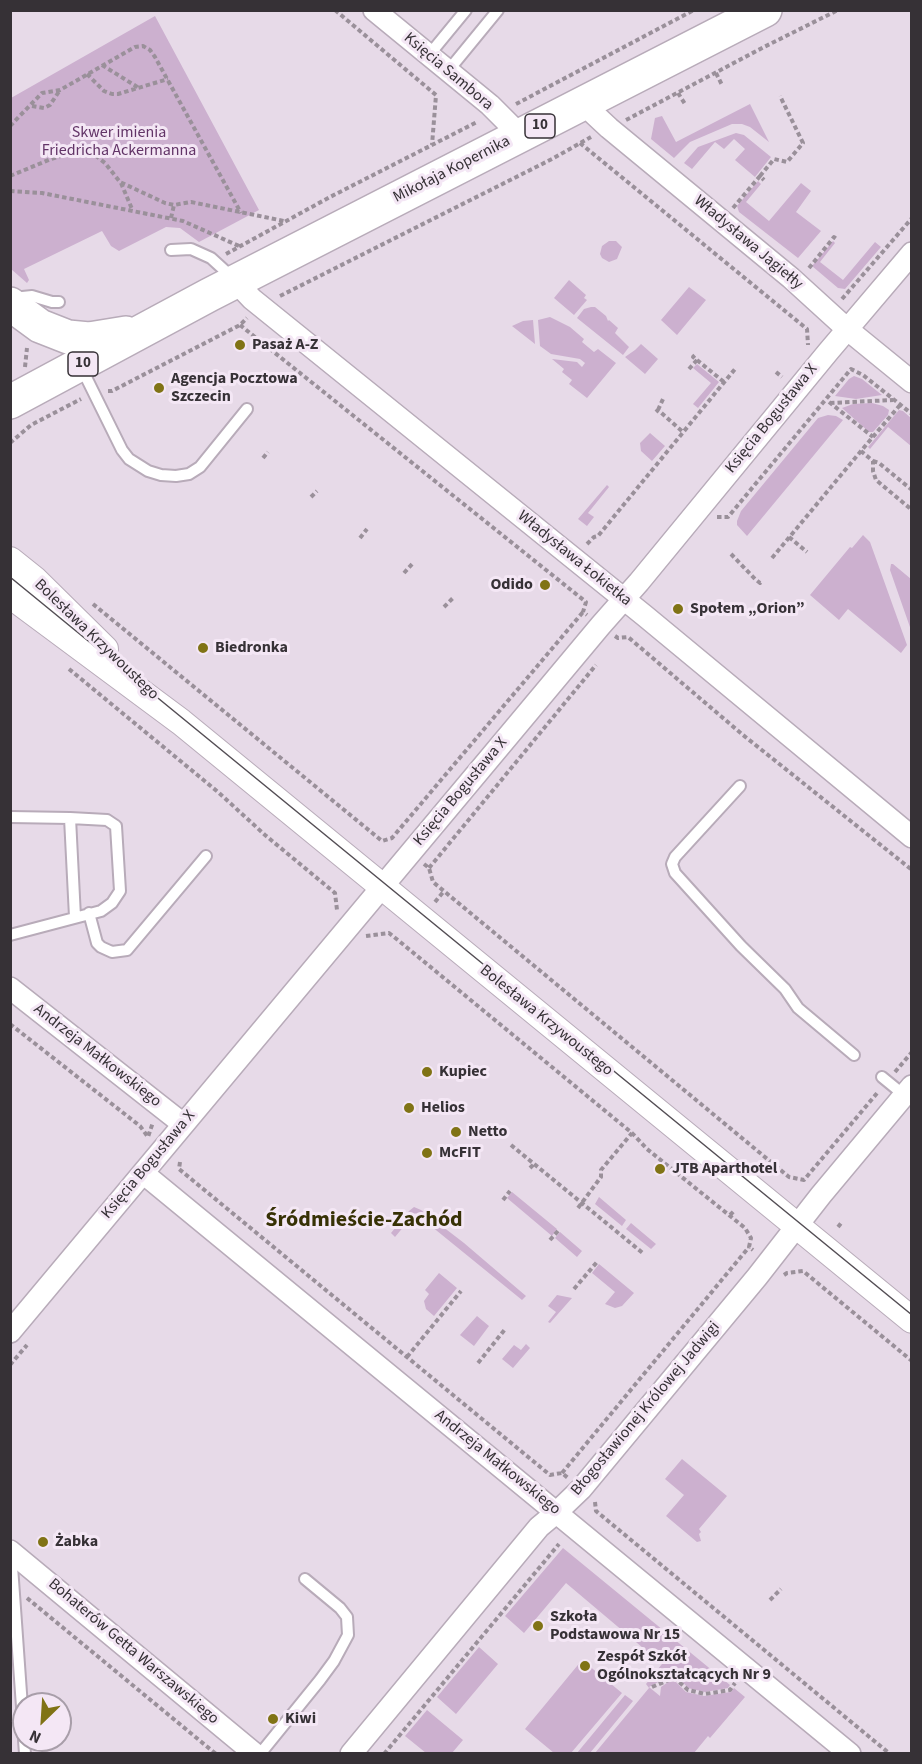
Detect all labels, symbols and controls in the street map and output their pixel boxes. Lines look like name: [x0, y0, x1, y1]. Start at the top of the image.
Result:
street label: Księcia Sambora: [399, 29, 497, 115]
road number: 10: [525, 114, 555, 138]
park label: Skwer imienia Friedricha Ackermanna: [42, 123, 196, 161]
street label: Mikołaja Kopernika: [390, 132, 514, 208]
street label: Władysława Jagiełły: [690, 192, 806, 294]
place label: Pasaż A-Z: [252, 335, 318, 355]
marker: Pasaż A-Z: [233, 338, 247, 352]
road number: 10: [68, 352, 98, 376]
street label: Księcia Bogusława X: [722, 360, 822, 478]
place label: Agencja Pocztowa Szczecin: [171, 369, 298, 407]
marker: Agencja Pocztowa Szczecin: [152, 381, 166, 395]
street label: Władysława Łokietka: [513, 507, 635, 611]
street label: Bolesława Krzywoustego: [30, 575, 162, 705]
place label: Odido: [490, 575, 533, 595]
marker: Odido: [538, 578, 552, 592]
place label: Społem „Orion”: [690, 599, 805, 619]
marker: Społem „Orion”: [671, 602, 685, 616]
place label: Biedronka: [215, 638, 288, 658]
marker: Biedronka: [196, 641, 210, 655]
street label: Księcia Bogusława X: [410, 734, 512, 850]
street label: Bolesława Krzywoustego: [475, 961, 617, 1081]
street label: Andrzeja Małkowskiego: [29, 1000, 165, 1112]
place label: Kupiec: [439, 1062, 487, 1082]
marker: Kupiec: [420, 1065, 434, 1079]
place label: Helios: [421, 1098, 465, 1118]
marker: Helios: [402, 1101, 416, 1115]
street label: Księcia Bogusława X: [98, 1107, 200, 1223]
place label: Netto: [468, 1122, 507, 1142]
marker: Netto: [449, 1125, 463, 1139]
place label: McFIT: [439, 1143, 481, 1163]
marker: McFIT: [420, 1146, 434, 1160]
place label: JTB Aparthotel: [672, 1159, 777, 1179]
marker: JTB Aparthotel: [653, 1162, 667, 1176]
district label: Śródmieście-Zachód: [265, 1208, 463, 1234]
street label: Błogosławionej Królowej Jadwigi: [567, 1318, 725, 1500]
street label: Andrzeja Małkowskiego: [430, 1406, 564, 1520]
place label: Żabka: [55, 1532, 98, 1552]
marker: Żabka: [36, 1535, 50, 1549]
street label: Bohaterów Getta Warszawskiego: [44, 1575, 222, 1729]
place label: Szkoła Podstawowa Nr 15: [550, 1607, 680, 1645]
marker: Szkoła Podstawowa Nr 15: [531, 1619, 545, 1633]
place label: Zespół Szkół Ogólnokształcących Nr 9: [597, 1647, 771, 1685]
marker: Zespół Szkół Ogólnokształcących Nr 9: [578, 1659, 592, 1673]
north arrow: [12, 1692, 72, 1752]
place label: Kiwi: [285, 1709, 316, 1729]
marker: Kiwi: [266, 1712, 280, 1726]
text: N: [26, 1724, 45, 1749]

